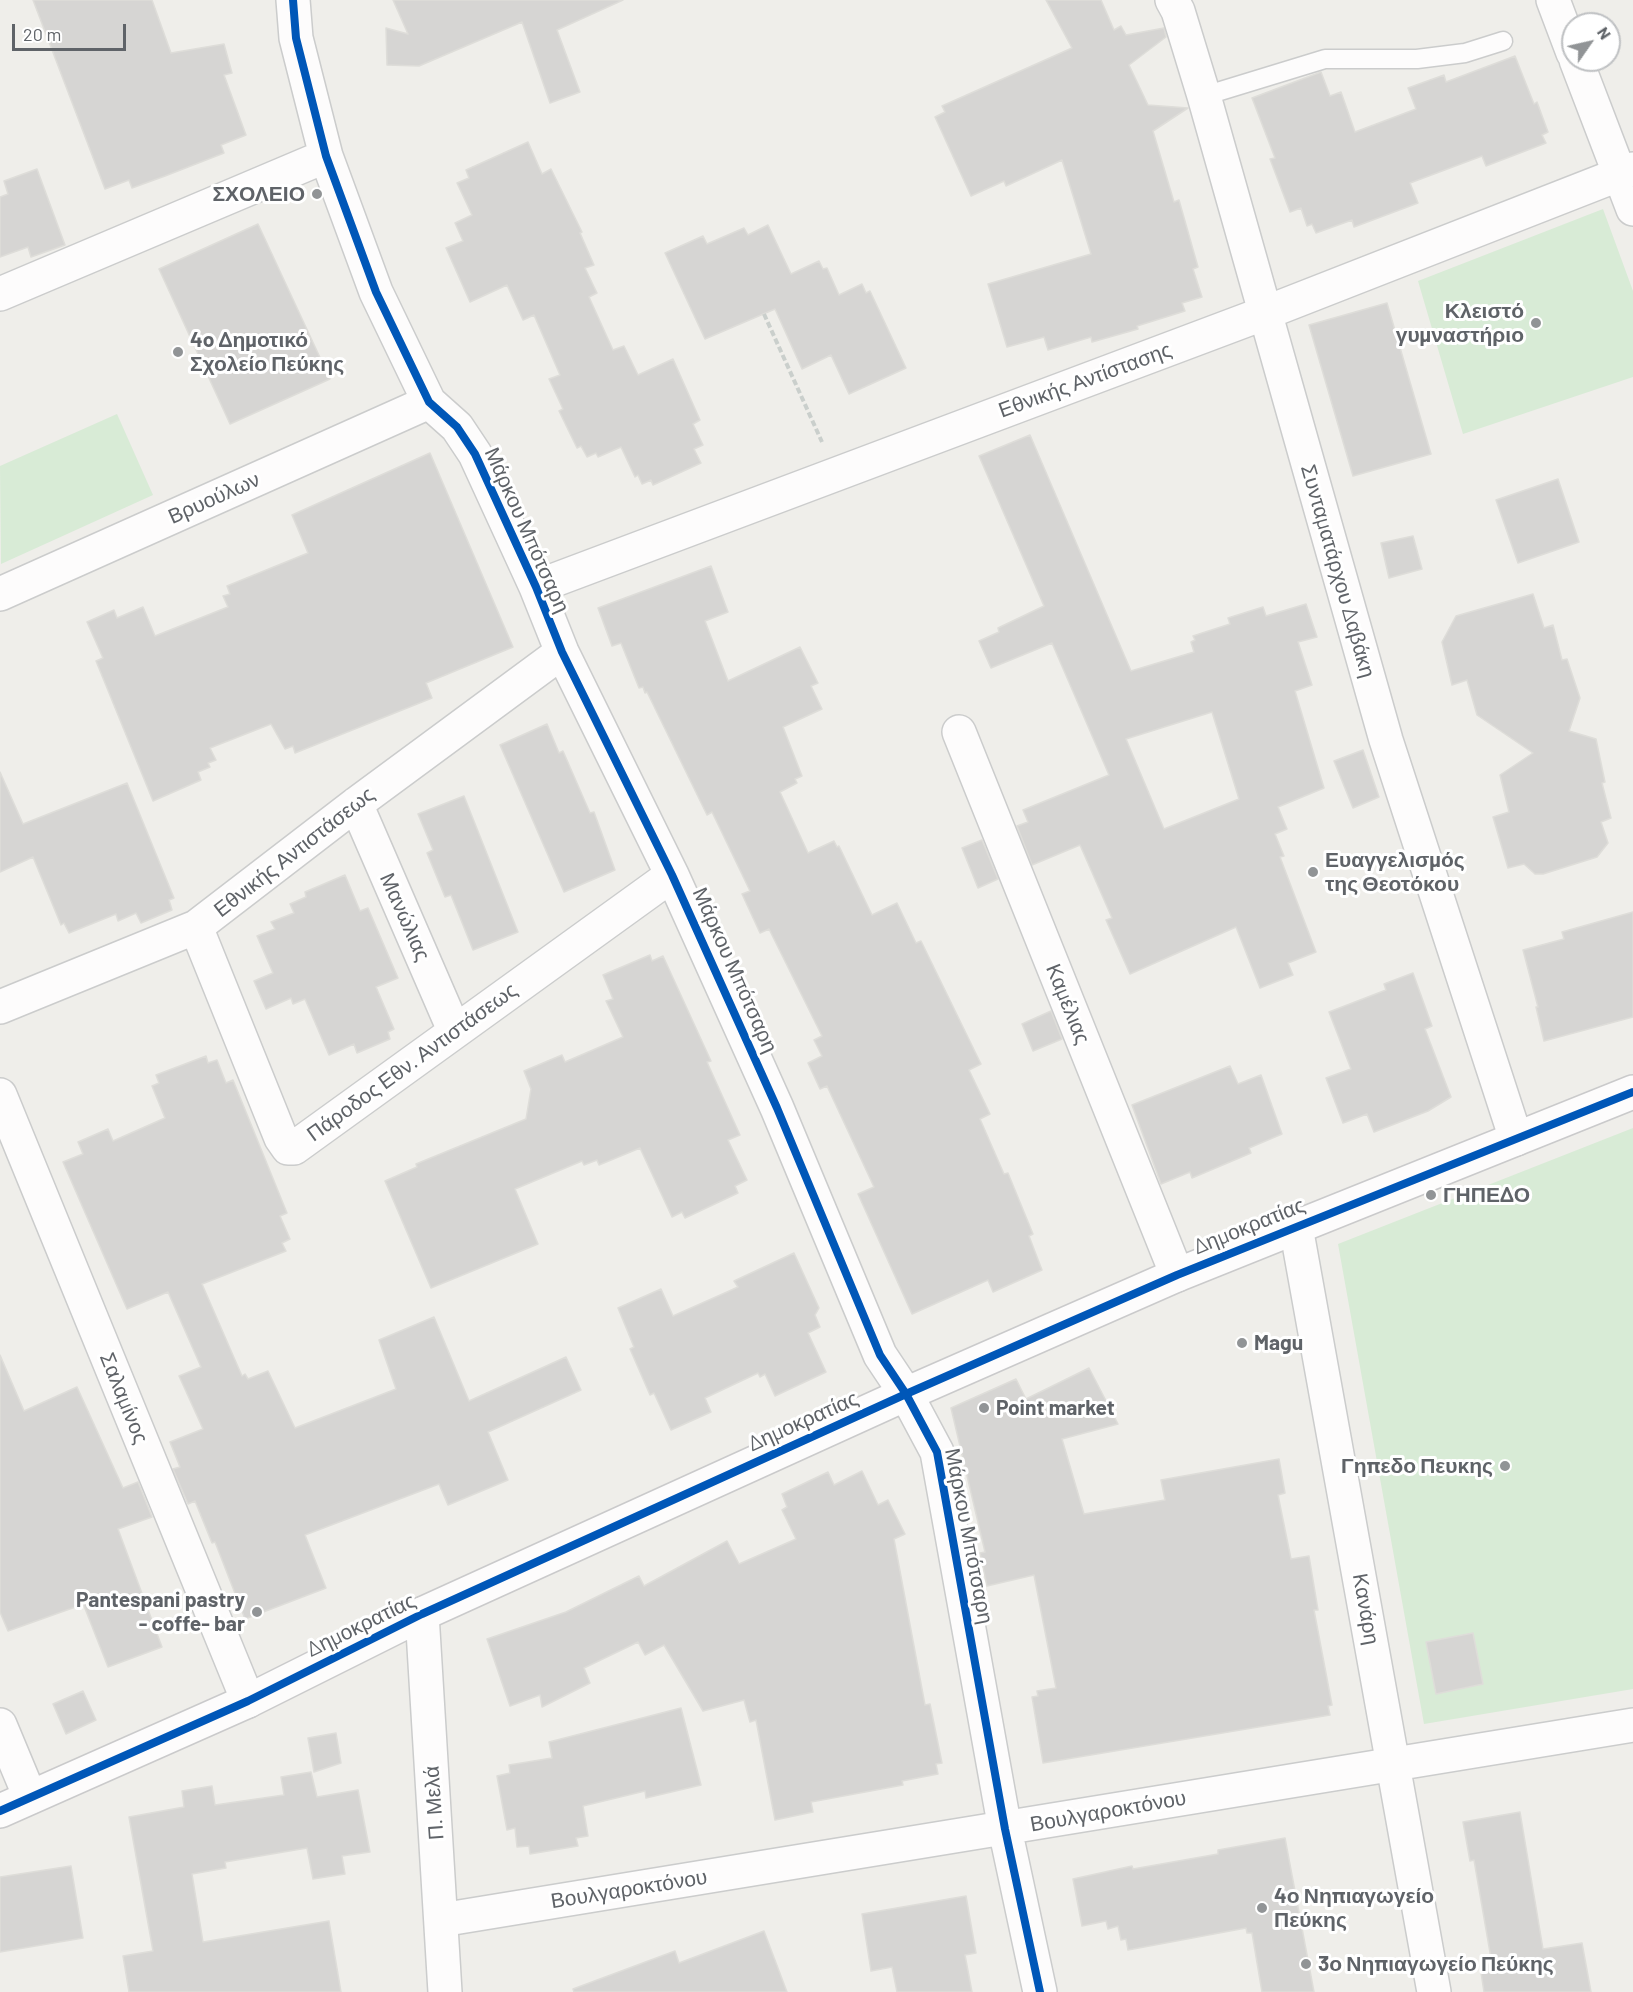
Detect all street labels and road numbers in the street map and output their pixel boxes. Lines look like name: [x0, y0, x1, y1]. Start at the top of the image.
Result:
street label: Εθνικής Αντίστασης: [995, 337, 1175, 423]
street label: Μάρκου Μπότσαρη: [479, 443, 575, 617]
street label: Συνταματάρχου Δαβάκη: [1295, 462, 1381, 680]
street label: Βρυούλων: [164, 467, 264, 529]
street label: Εθνικής Αντιστάσεως: [209, 782, 379, 922]
street label: Μανώλιας: [374, 869, 436, 965]
street label: Μάρκου Μπότσαρη: [687, 883, 783, 1057]
street label: Καμέλιας: [1041, 960, 1095, 1048]
street label: Πάροδος Εθν. Αντιστάσεως: [302, 977, 522, 1147]
street label: Δημοκρατίας: [1190, 1192, 1308, 1260]
street label: Σαλαμίνος: [94, 1349, 154, 1447]
street label: Δημοκρατίας: [744, 1385, 862, 1457]
street label: Μάρκου Μπότσαρη: [940, 1446, 998, 1626]
street label: Κανάρη: [1347, 1571, 1385, 1647]
street label: Δημοκρατίας: [302, 1588, 420, 1662]
street label: Π. Μελά: [419, 1765, 449, 1841]
street label: Βουλγαροκτόνου: [1028, 1785, 1188, 1837]
street label: Βουλγαροκτόνου: [549, 1864, 709, 1914]

